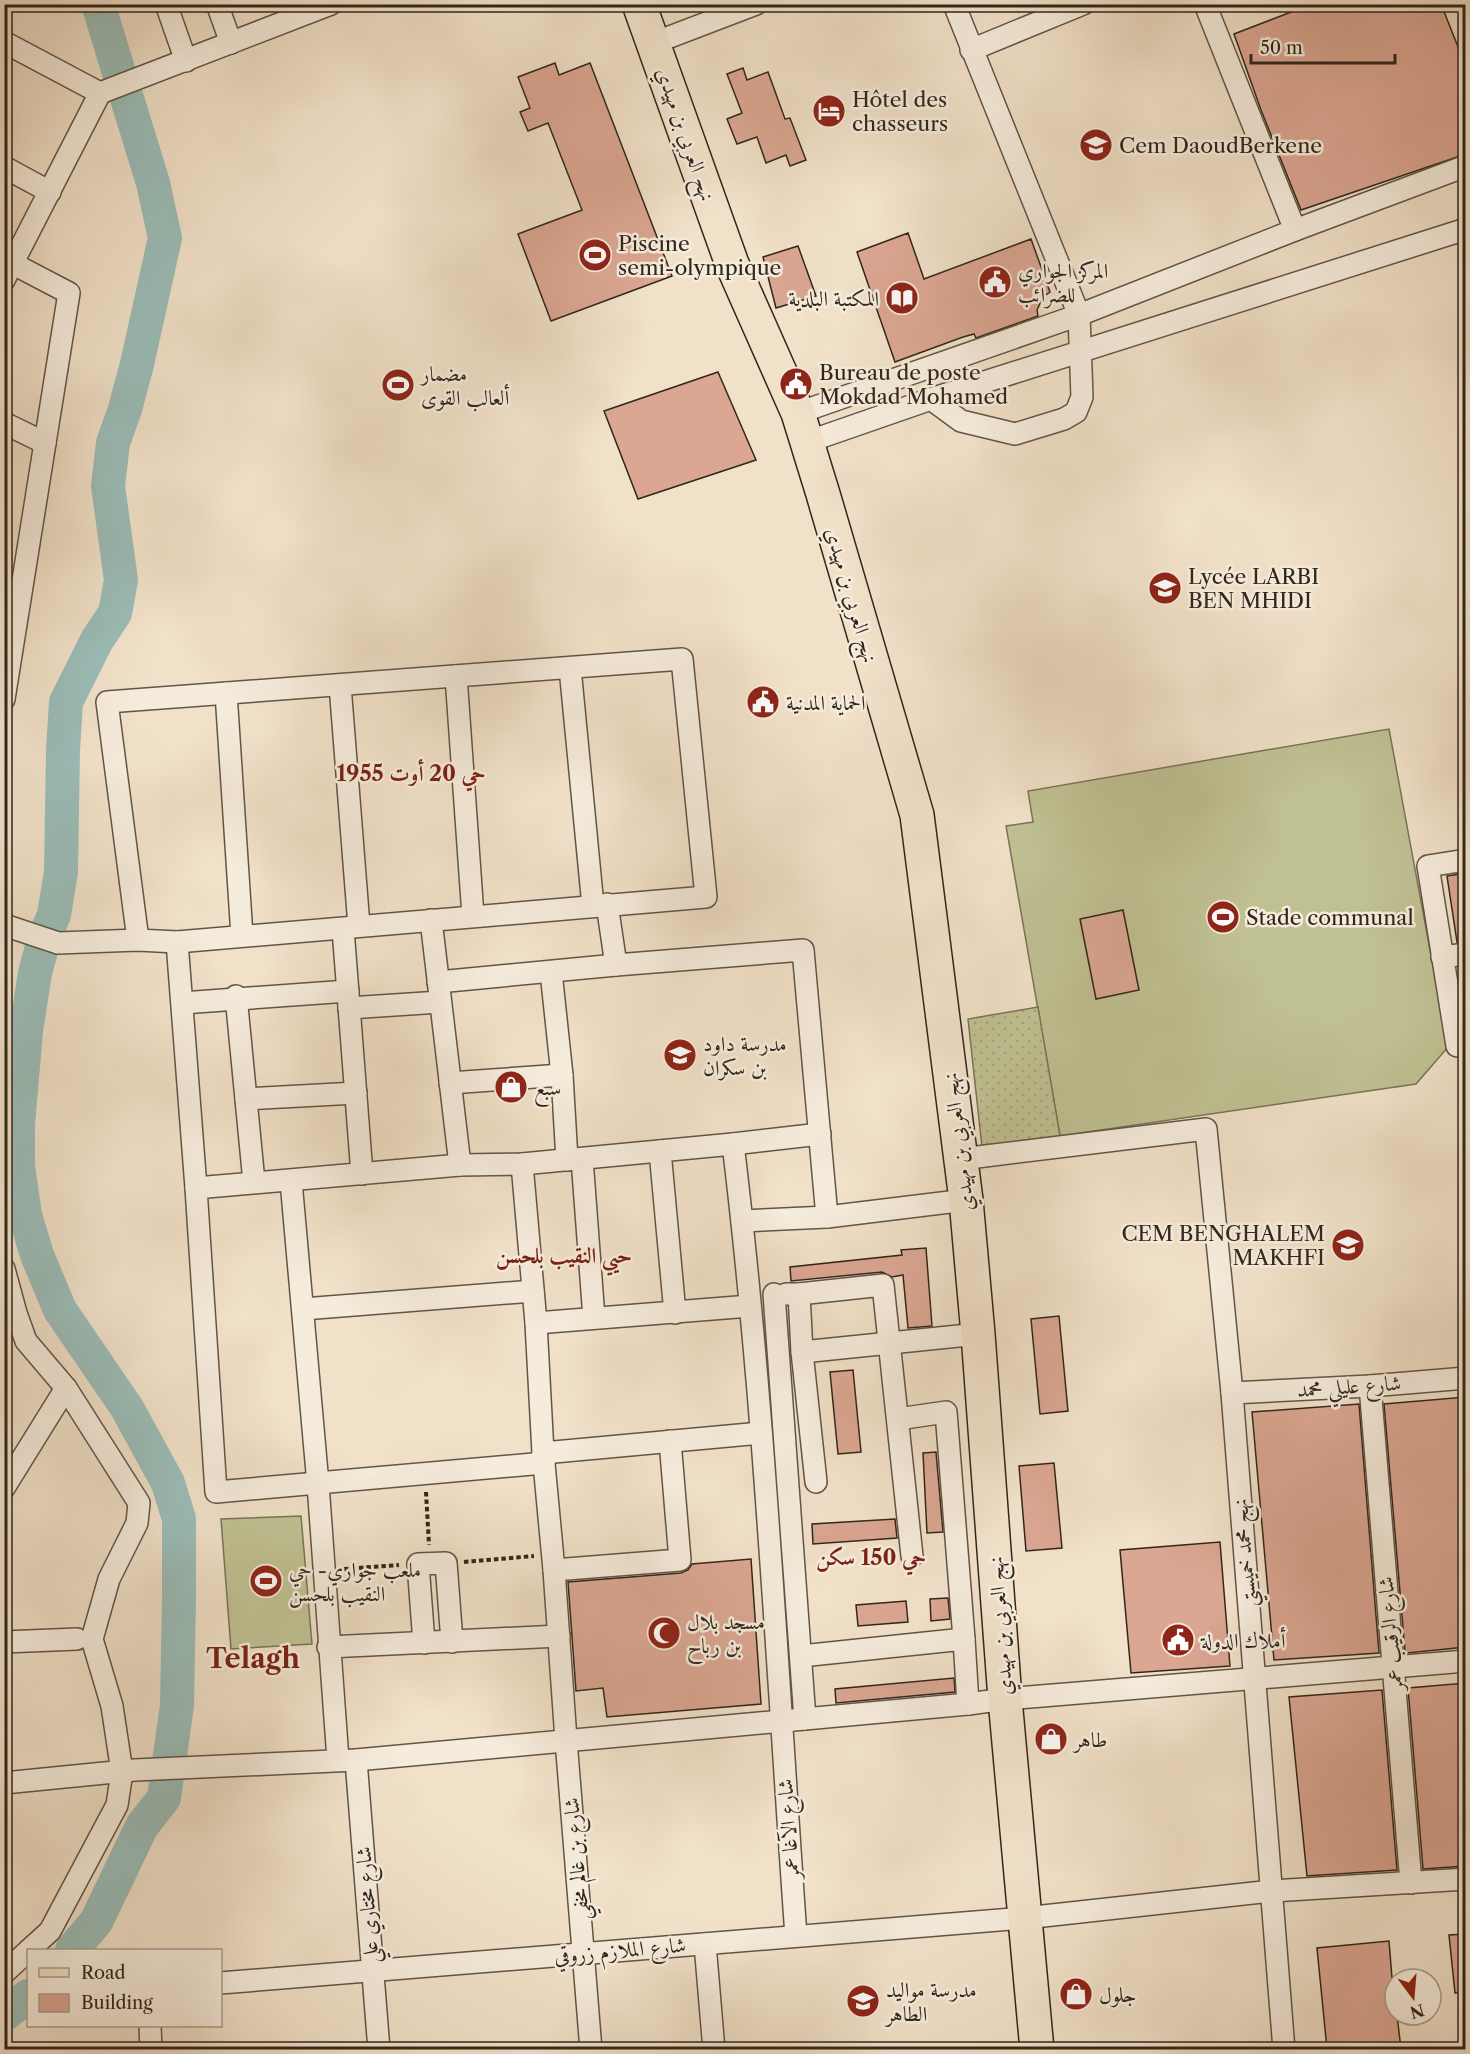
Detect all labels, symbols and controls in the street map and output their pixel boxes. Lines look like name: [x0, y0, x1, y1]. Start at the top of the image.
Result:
scale bar: [1251, 27, 1395, 65]
text: 50 m: [1260, 37, 1303, 59]
street label: نهح العربي بن مهيدي: [645, 64, 721, 206]
place label: Hôtel des chasseurs: [852, 87, 948, 136]
hotel icon: Hôtel des chasseurs: [811, 93, 847, 129]
school or university icon: Cem DaoudBerkene: [1078, 127, 1114, 163]
place label: Cem DaoudBerkene: [1119, 133, 1322, 158]
place label: Piscine semi-olympique: [618, 231, 781, 280]
sports icon: Piscine semi-olympique: [577, 237, 613, 273]
place label: المركز الجواري للضرائب: [1018, 258, 1108, 309]
public building icon: المركز الجواري للضرائب: [977, 264, 1013, 300]
library icon: المكتبة البلدية: [884, 280, 920, 316]
place label: المكتبة البلدية: [789, 286, 879, 312]
place label: Bureau de poste Mokdad Mohamed: [819, 360, 1008, 409]
place label: مضمار ألعالب القوى: [419, 361, 509, 412]
public building icon: Bureau de poste Mokdad Mohamed: [778, 366, 814, 402]
sports icon: مضمار ألعالب القوى: [380, 367, 416, 403]
street label: نهج العربي بن مهيدي: [814, 525, 883, 667]
place label: Lycée LARBI BEN MHIDI: [1188, 564, 1319, 613]
school or university icon: Lycée LARBI BEN MHIDI: [1147, 570, 1183, 606]
public building icon: الحماية المدنية: [745, 684, 781, 720]
place label: الحماية المدنية: [786, 690, 866, 716]
district label: حي 20 أوت 1955: [336, 758, 486, 792]
sports icon: Stade communal: [1205, 899, 1241, 935]
place label: Stade communal: [1246, 905, 1414, 930]
place label: مدرسة داود بن سكران: [703, 1031, 787, 1081]
school or university icon: مدرسة داود بن سكران: [662, 1037, 698, 1073]
shop icon: سبع: [493, 1069, 529, 1105]
street label: نهج العربي بن مهيدي: [937, 1070, 986, 1213]
place label: سبع: [534, 1075, 561, 1107]
place label: CEM BENGHALEM MAKHFI: [1121, 1221, 1325, 1270]
school or university icon: CEM BENGHALEM MAKHFI: [1330, 1227, 1366, 1263]
district label: حيي النقيب بلحسن: [496, 1242, 632, 1276]
street label: شارع عليلي محمد: [1296, 1370, 1402, 1410]
street label: نهج محمد خميستي: [1227, 1497, 1269, 1608]
district label: حي 150 سكن: [816, 1544, 926, 1576]
street label: نهج العربي بن مهيدي: [983, 1555, 1024, 1696]
place label: ملعب جواري- حي النقيب بلحسن: [289, 1557, 421, 1608]
sports icon: ملعب جواري- حي النقيب بلحسن: [248, 1563, 284, 1599]
street label: شارع الرقيب عمر: [1373, 1575, 1414, 1694]
place label: مسجد بلال بن رباح: [687, 1609, 765, 1665]
mosque icon: مسجد بلال بن رباح: [646, 1615, 682, 1651]
public building icon: أملاك الدولة: [1160, 1622, 1196, 1658]
place label: أملاك الدولة: [1200, 1626, 1286, 1653]
district label: Telagh: [206, 1642, 300, 1675]
shop icon: طاهر: [1033, 1721, 1069, 1757]
place label: طاهر: [1072, 1727, 1107, 1753]
street label: شارع الآغا عمر: [772, 1777, 810, 1882]
street label: شارع بن غالم مخفي: [558, 1796, 602, 1921]
street label: شارع مختاري علي: [350, 1845, 392, 1964]
street label: شارع الملازم زروقي: [553, 1932, 687, 1974]
legend: [27, 1949, 222, 2027]
text: Road: [81, 1962, 126, 1984]
north arrow: [1383, 1967, 1443, 2027]
shop icon: جلول: [1058, 1976, 1094, 2012]
place label: مدرسة مواليد الطاهر: [884, 1977, 977, 2027]
place label: جلول: [1099, 1982, 1136, 2008]
school or university icon: مدرسة مواليد الطاهر: [845, 1983, 881, 2019]
text: Building: [81, 1992, 153, 2014]
text: N: [1408, 2000, 1427, 2023]

